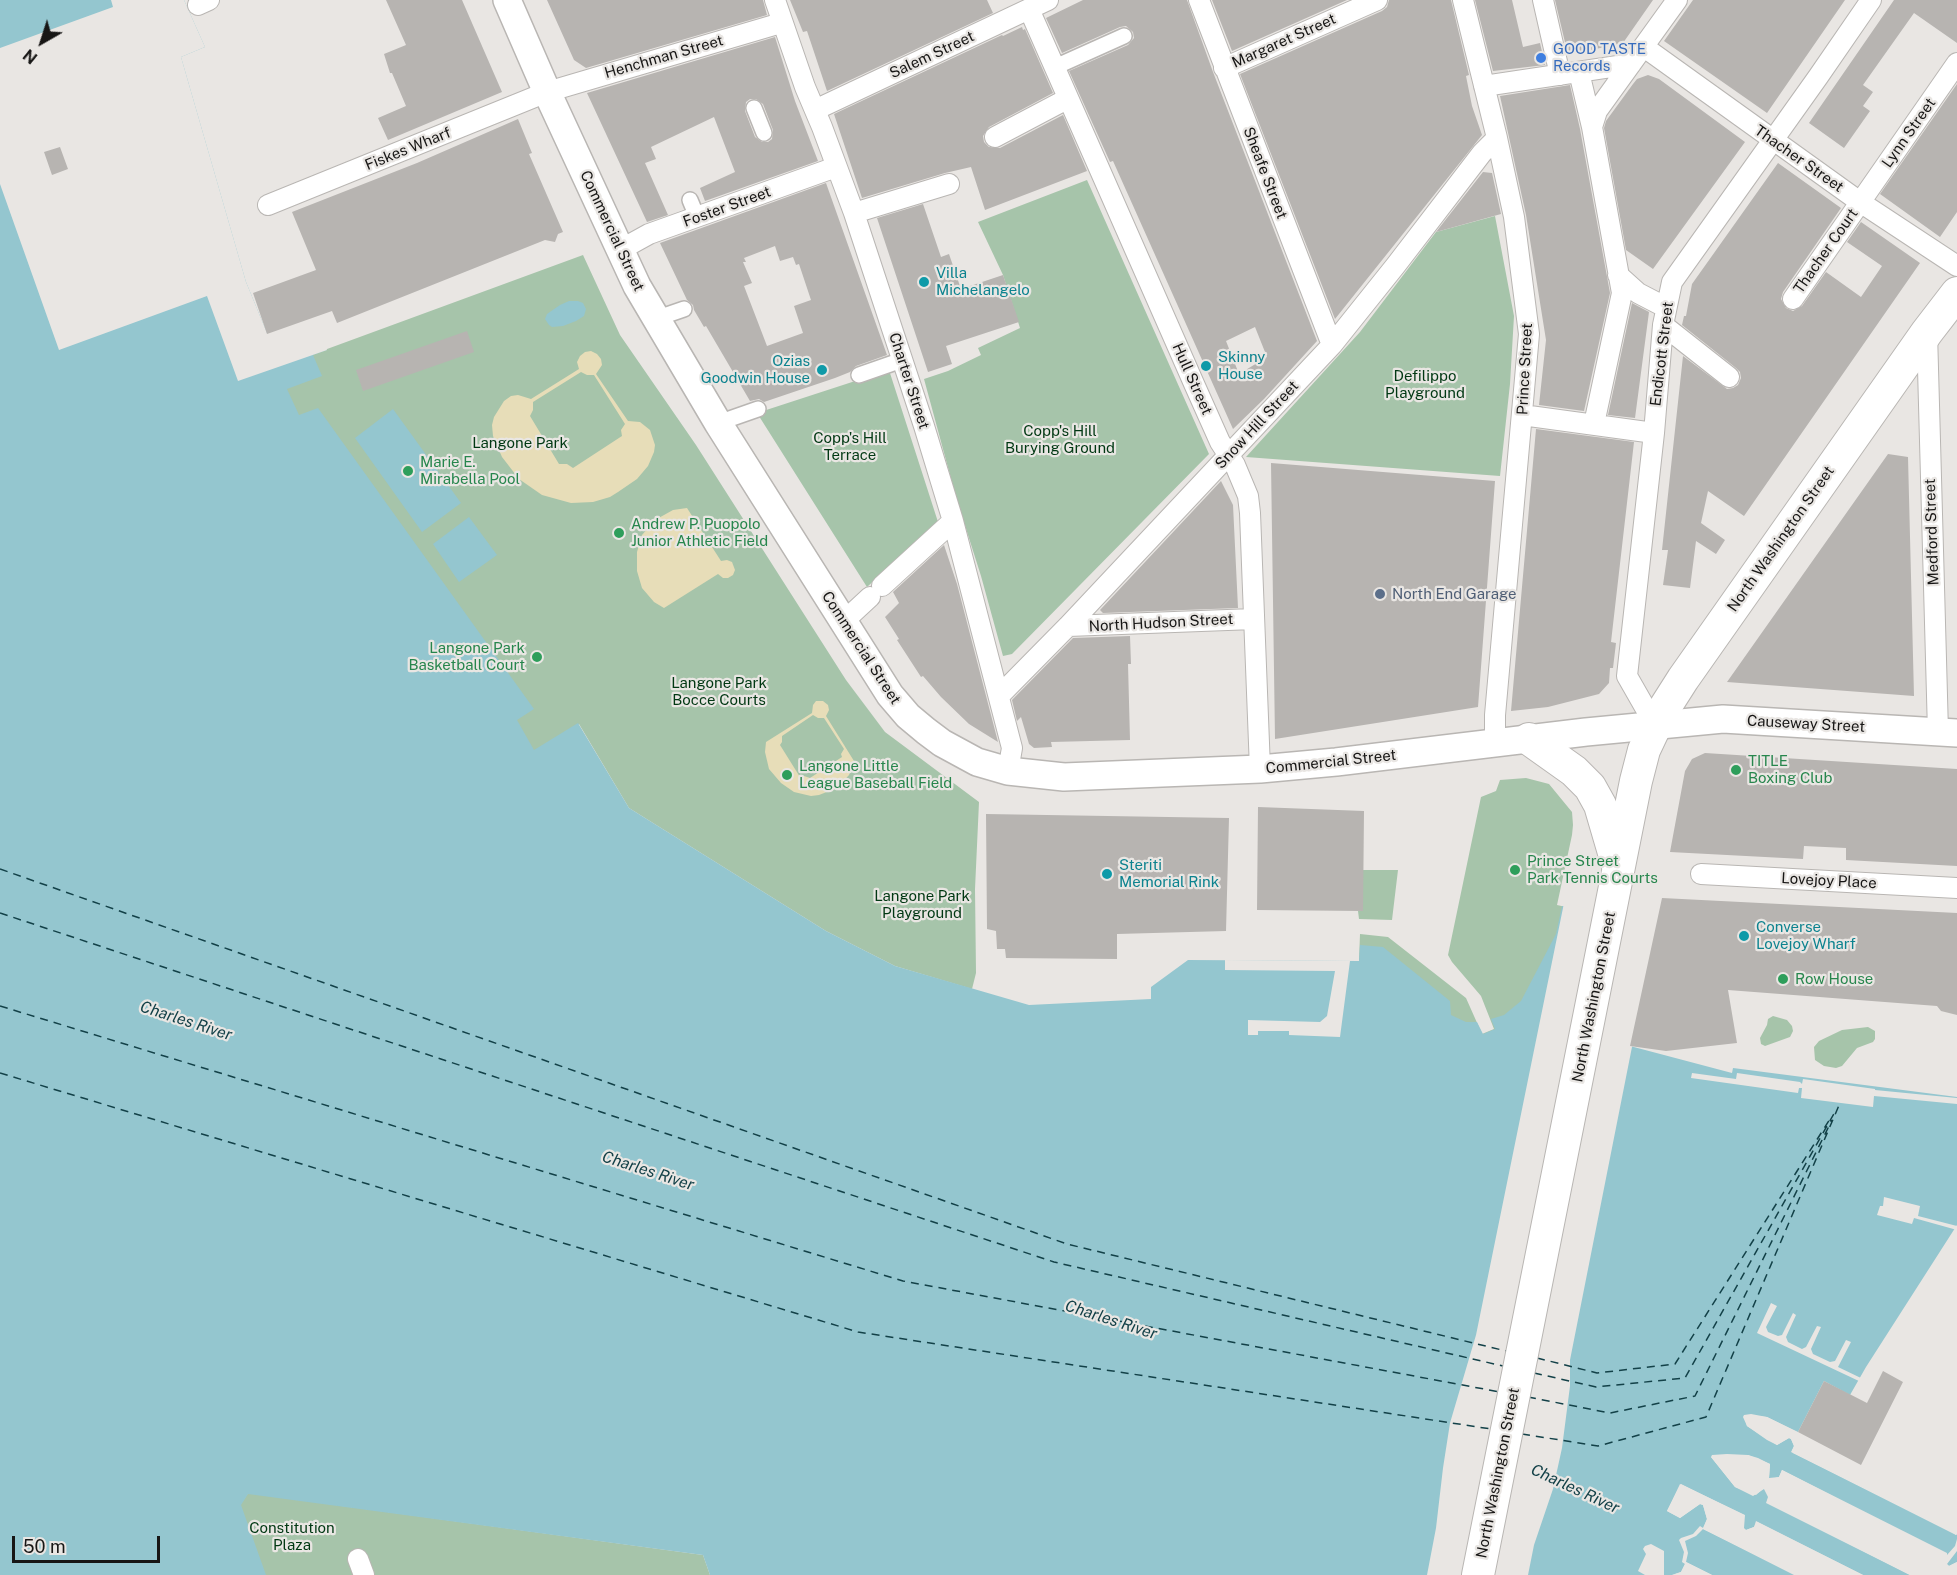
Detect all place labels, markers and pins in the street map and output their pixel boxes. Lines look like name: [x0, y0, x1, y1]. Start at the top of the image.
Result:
place label: GOOD TASTE Records: [1553, 40, 1646, 75]
marker: GOOD TASTE Records: [1534, 51, 1548, 65]
place label: Villa Michelangelo: [936, 264, 1030, 299]
marker: Villa Michelangelo: [917, 275, 931, 289]
place label: Skinny House: [1218, 348, 1265, 383]
place label: Ozias Goodwin House: [701, 352, 810, 387]
marker: Skinny House: [1199, 359, 1213, 373]
marker: Ozias Goodwin House: [815, 363, 829, 377]
place label: Marie E. Mirabella Pool: [420, 453, 520, 488]
marker: Marie E. Mirabella Pool: [401, 464, 415, 478]
place label: Andrew P. Puopolo Junior Athletic Field: [631, 515, 768, 550]
marker: Andrew P. Puopolo Junior Athletic Field: [612, 526, 626, 540]
place label: North End Garage: [1392, 585, 1517, 603]
marker: North End Garage: [1373, 587, 1387, 601]
place label: Langone Park Basketball Court: [408, 639, 525, 674]
marker: Langone Park Basketball Court: [530, 650, 544, 664]
place label: TITLE Boxing Club: [1748, 752, 1832, 787]
place label: Langone Little League Baseball Field: [799, 757, 952, 792]
marker: TITLE Boxing Club: [1729, 763, 1743, 777]
marker: Langone Little League Baseball Field: [780, 768, 794, 782]
place label: Prince Street Park Tennis Courts: [1527, 852, 1658, 887]
place label: Steriti Memorial Rink: [1119, 856, 1219, 891]
marker: Prince Street Park Tennis Courts: [1508, 863, 1522, 877]
marker: Steriti Memorial Rink: [1100, 867, 1114, 881]
place label: Converse Lovejoy Wharf: [1756, 918, 1856, 953]
marker: Converse Lovejoy Wharf: [1737, 929, 1751, 943]
place label: Row House: [1795, 970, 1873, 988]
marker: Row House: [1776, 972, 1790, 986]

